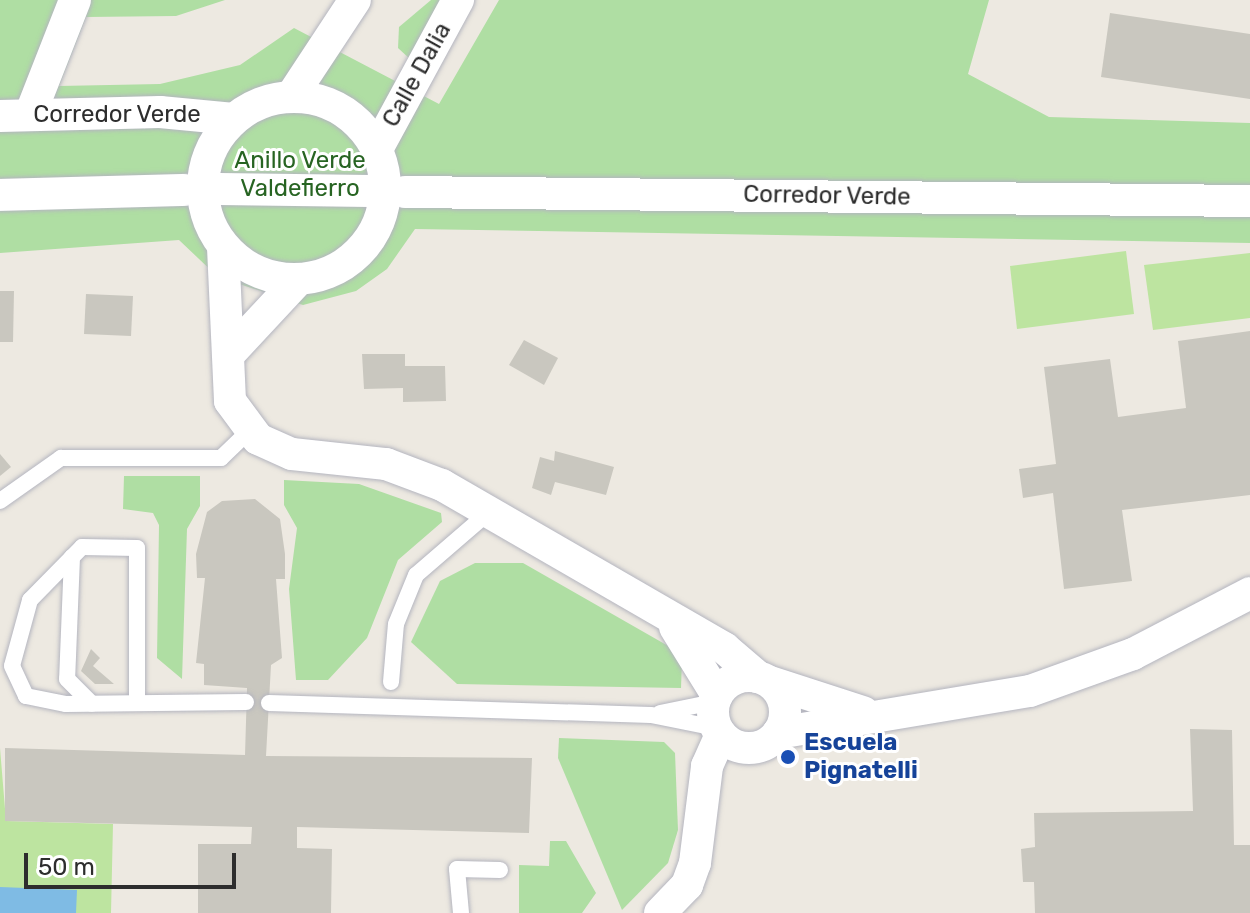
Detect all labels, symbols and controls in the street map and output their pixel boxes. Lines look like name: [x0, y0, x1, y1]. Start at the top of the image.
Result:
street label: Calle Dalia: [377, 18, 457, 132]
street label: Corredor Verde: [33, 101, 201, 129]
park label: Anillo Verde Valdefierro: [234, 147, 366, 203]
street label: Corredor Verde: [742, 180, 912, 212]
place label: Escuela Pignatelli: [804, 729, 918, 785]
marker: Escuela Pignatelli: [779, 748, 797, 766]
scale bar: [28, 837, 240, 887]
text: 50 m: [38, 853, 95, 881]

